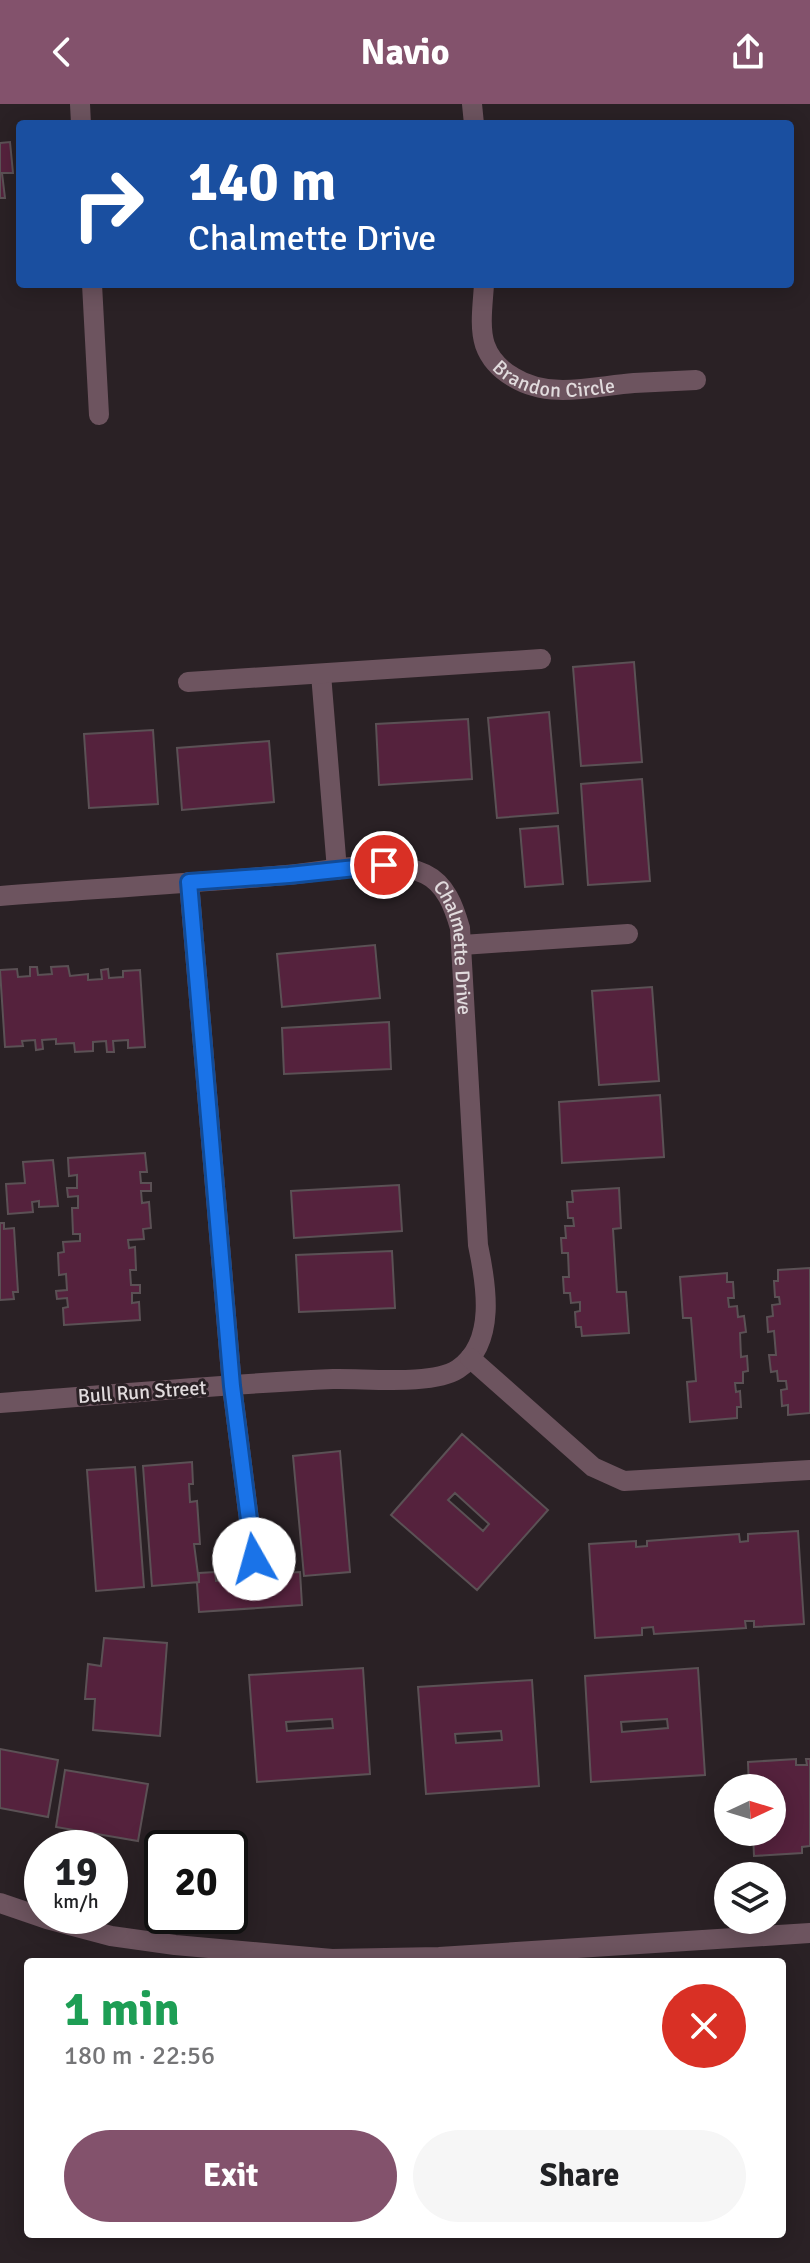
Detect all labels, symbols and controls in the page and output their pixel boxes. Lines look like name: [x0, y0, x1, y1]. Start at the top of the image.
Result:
icon: back: [40, 30, 84, 74]
text: Navio: [361, 30, 449, 75]
icon: share: [726, 30, 770, 74]
text: 140 m: [188, 147, 336, 216]
icon: right: [56, 152, 160, 256]
text: Chalmette Drive: [188, 216, 436, 261]
street label: Brandon Circle: [487, 354, 616, 403]
pin: [350, 831, 418, 899]
icon: arrive: [362, 843, 406, 887]
street label: Chalmette Drive: [428, 875, 477, 1016]
street label: Bull Run Street: [77, 1375, 207, 1409]
position arrow: [212, 1517, 296, 1601]
north arrow: [714, 1774, 786, 1846]
map controls: [714, 1774, 786, 1934]
speed limit sign: 20: [144, 1830, 248, 1934]
text: 19: [54, 1847, 98, 1897]
button: layers: [714, 1862, 786, 1934]
text: km/h: [53, 1889, 99, 1914]
text: 1 min: [64, 1980, 180, 2039]
button: close: [662, 1984, 746, 2068]
text: 180 m · 22:56: [64, 2040, 215, 2072]
button: Exit: [64, 2130, 397, 2222]
button: Share: [413, 2130, 746, 2222]

